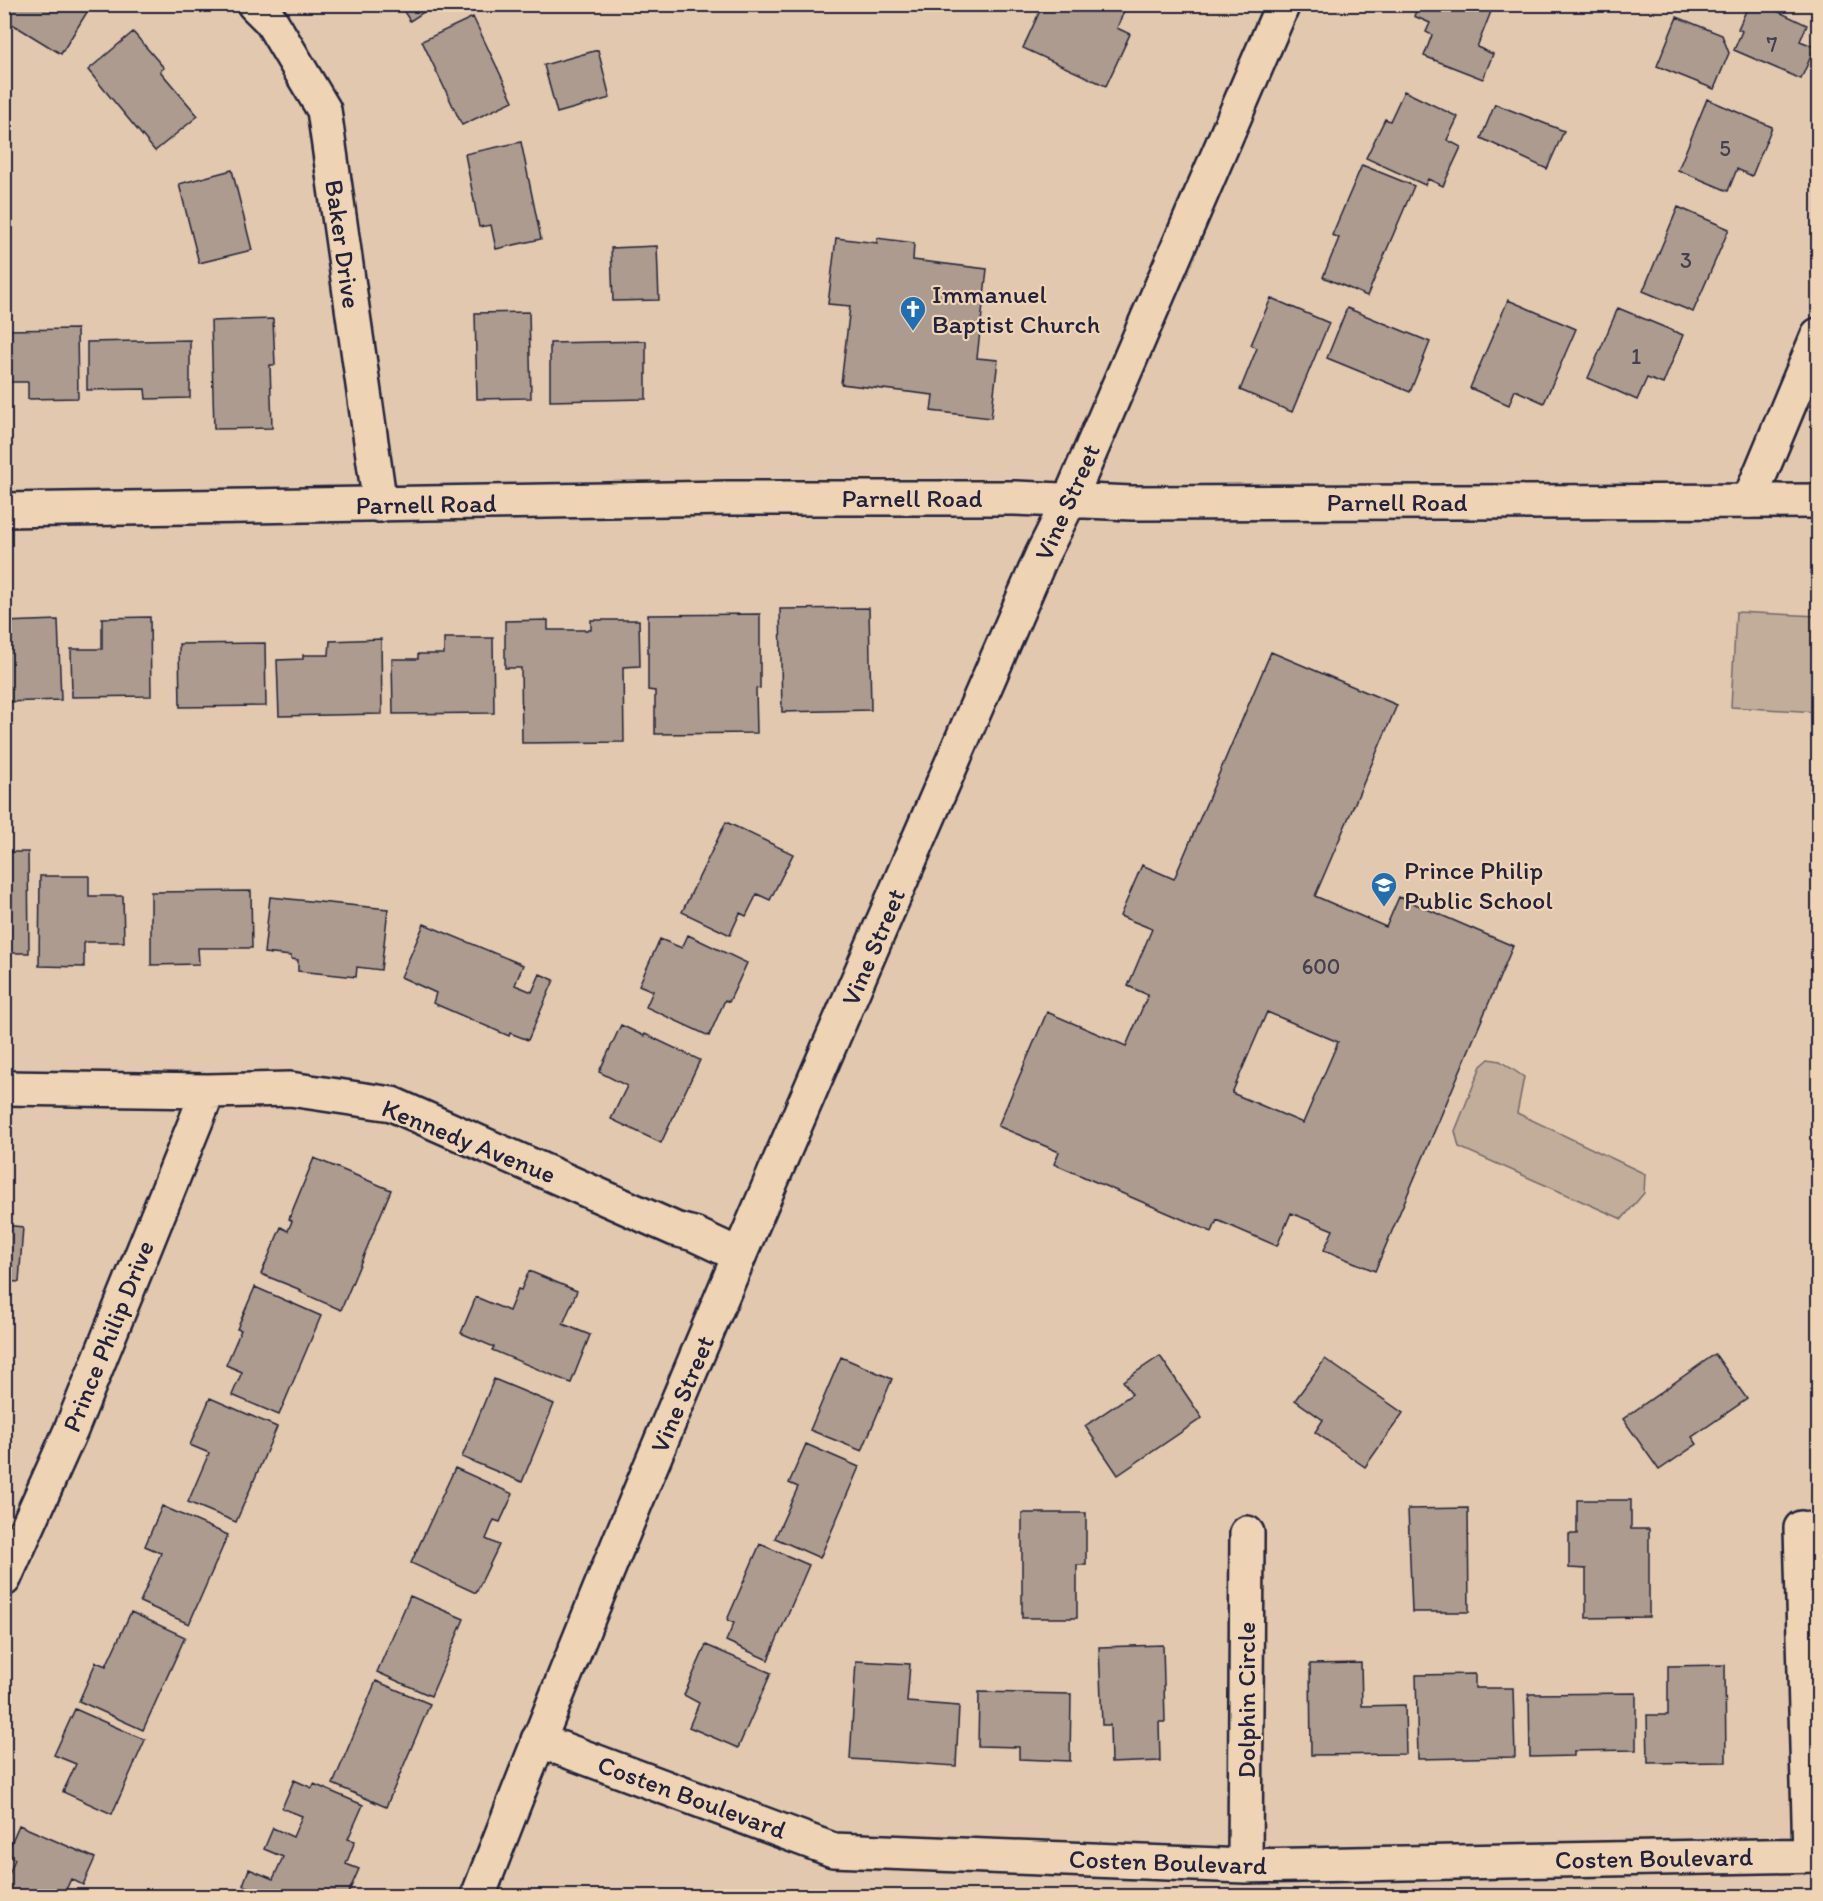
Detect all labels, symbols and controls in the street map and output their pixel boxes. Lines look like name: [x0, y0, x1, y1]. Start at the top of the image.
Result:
house number: 7: [1767, 31, 1778, 58]
house number: 5: [1719, 135, 1731, 162]
street label: Baker Drive: [318, 178, 368, 310]
house number: 3: [1680, 247, 1692, 274]
place label: Immanuel Baptist Church: [932, 278, 1100, 340]
church icon: Immanuel Baptist Church: [898, 294, 928, 332]
house number: 1: [1631, 343, 1641, 370]
street label: Vine Street: [1027, 439, 1107, 565]
street label: Parnell Road: [841, 482, 983, 514]
street label: Parnell Road: [1326, 486, 1468, 518]
street label: Parnell Road: [355, 487, 497, 521]
place label: Prince Philip Public School: [1404, 854, 1553, 916]
school or university icon: Prince Philip Public School: [1369, 870, 1399, 908]
street label: Vine Street: [834, 883, 912, 1010]
house number: 600: [1302, 953, 1340, 980]
street label: Kennedy Avenue: [377, 1092, 561, 1190]
street label: Prince Philip Drive: [55, 1235, 161, 1437]
street label: Vine Street: [643, 1330, 721, 1457]
street label: Dolphin Circle: [1230, 1622, 1262, 1778]
street label: Costen Boulevard: [593, 1748, 791, 1846]
street label: Costen Boulevard: [1554, 1840, 1754, 1876]
street label: Costen Boulevard: [1068, 1843, 1268, 1881]

